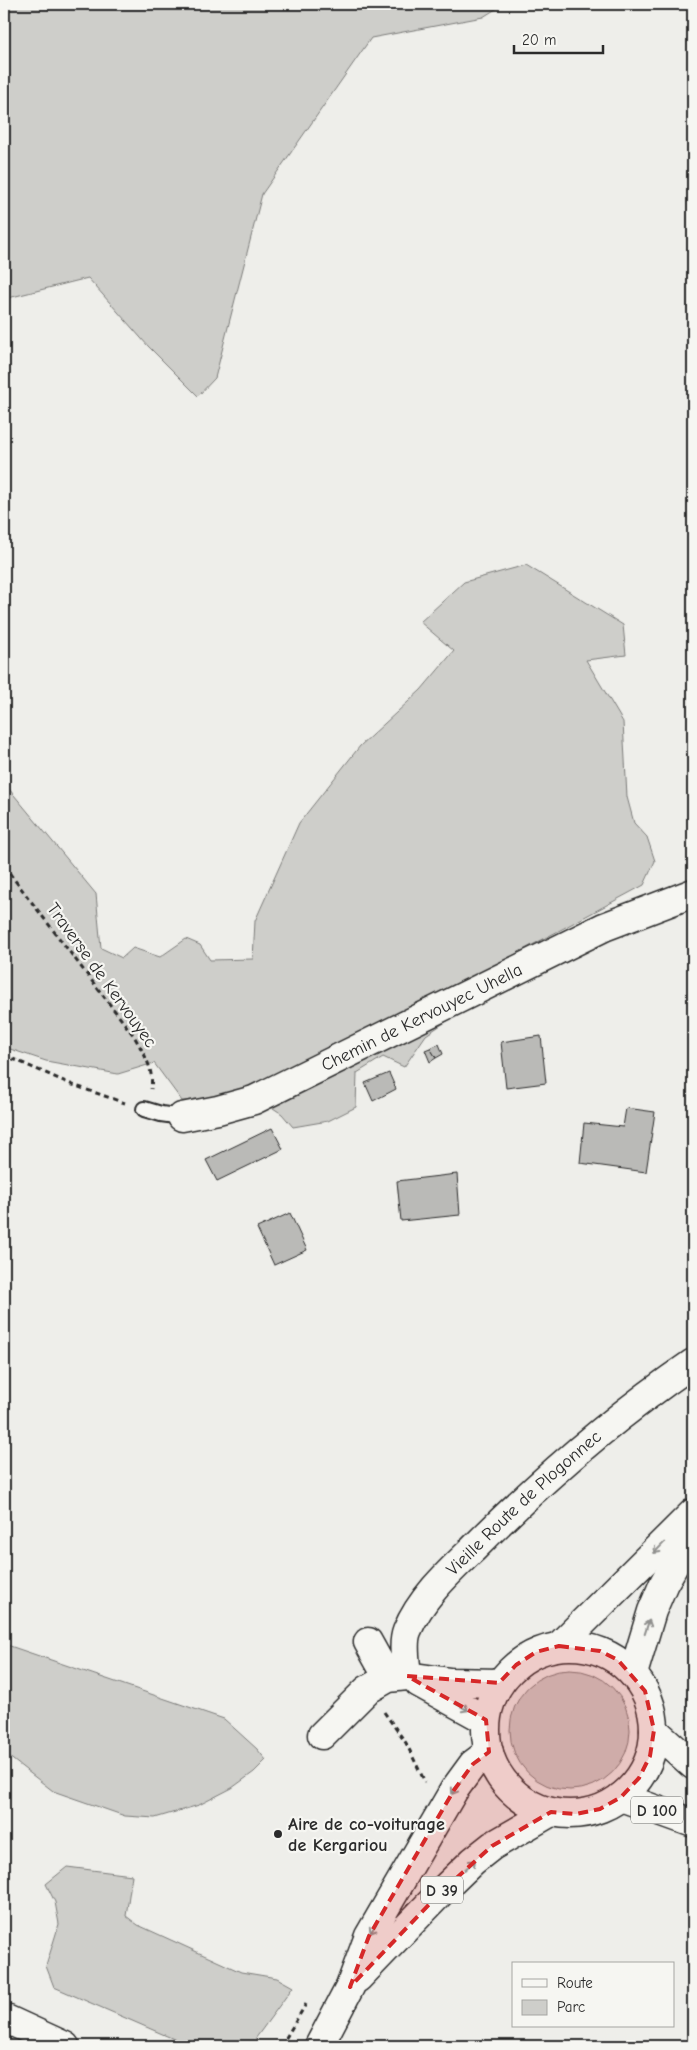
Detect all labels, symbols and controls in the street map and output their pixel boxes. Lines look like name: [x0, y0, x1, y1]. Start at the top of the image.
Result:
scale bar: [514, 22, 603, 54]
text: 20 m: [522, 31, 556, 49]
street label: Traverse de Kervouyec: [42, 899, 161, 1052]
street label: Chemin de Kervouyec Uhella: [318, 959, 526, 1076]
street label: Vieille Route de Plogonnec: [442, 1426, 606, 1580]
one-way arrow: [653, 1541, 665, 1554]
one-way arrow: [642, 1619, 652, 1635]
one-way arrow: [454, 1702, 469, 1712]
one-way arrow: [451, 1780, 461, 1794]
road number: D 100: [631, 1796, 683, 1824]
place label: Aire de co-voiturage de Kergariou: [288, 1814, 445, 1856]
marker: Aire de co-voiturage de Kergariou: [272, 1828, 284, 1840]
one-way arrow: [463, 1859, 476, 1870]
road number: D 39: [421, 1876, 463, 1904]
one-way arrow: [368, 1920, 378, 1934]
legend: [512, 1962, 674, 2028]
text: Route: [557, 1974, 593, 1992]
text: Parc: [557, 1998, 585, 2016]

